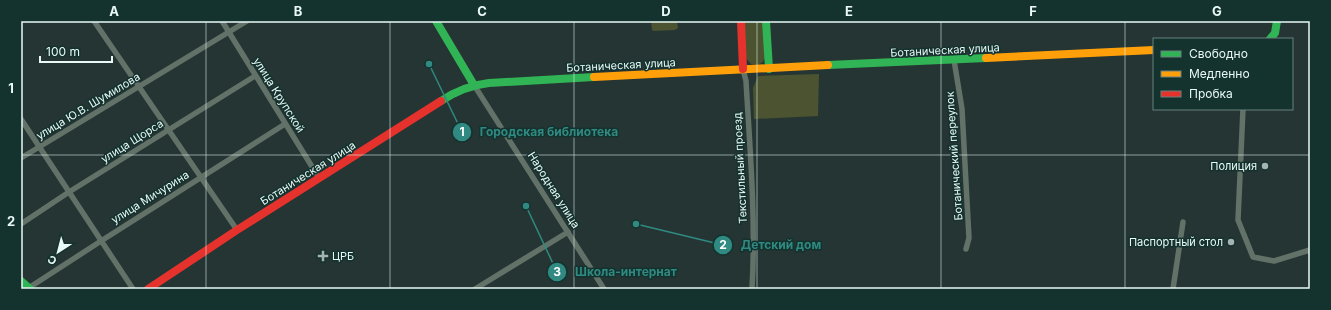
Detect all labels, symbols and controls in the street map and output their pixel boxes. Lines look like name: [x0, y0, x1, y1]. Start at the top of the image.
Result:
text: A: [109, 3, 119, 19]
text: B: [294, 3, 303, 19]
text: C: [477, 3, 487, 19]
text: D: [661, 3, 671, 19]
text: E: [845, 3, 853, 19]
text: F: [1029, 3, 1037, 19]
text: G: [1212, 3, 1222, 19]
scale bar: [40, 38, 112, 64]
legend: [1153, 38, 1293, 110]
street label: Ботаническая улица: [890, 40, 1000, 60]
text: 100 m: [46, 44, 80, 59]
text: Свободно: [1189, 46, 1248, 61]
street label: улица Крупской: [250, 55, 308, 135]
street label: Ботаническая улица: [566, 55, 676, 75]
text: Медленно: [1189, 66, 1250, 81]
street label: улица Ю.В. Шумилова: [34, 69, 142, 143]
text: 1: [8, 80, 14, 96]
text: Пробка: [1189, 86, 1233, 101]
street label: Ботанический переулок: [942, 91, 966, 221]
street label: Текстильный проезд: [730, 112, 750, 224]
street label: улица Щорса: [98, 116, 166, 166]
callout: Городская библиотека: [452, 120, 626, 144]
text: 1: [459, 124, 465, 139]
text: Городская библиотека: [480, 124, 618, 139]
street label: Ботаническая улица: [258, 138, 358, 208]
street label: Народная улица: [525, 149, 583, 231]
place label: Полиция: [1210, 159, 1257, 173]
marker: Полиция: [1260, 161, 1270, 171]
street label: улица Мичурина: [109, 167, 191, 227]
text: 2: [7, 213, 15, 229]
north arrow: [38, 232, 78, 272]
callout: Детский дом: [713, 233, 829, 257]
place label: Паспортный стол: [1129, 235, 1223, 249]
text: 2: [719, 237, 727, 252]
text: Детский дом: [741, 237, 821, 252]
marker: Паспортный стол: [1226, 237, 1236, 247]
place label: ЦРБ: [332, 249, 354, 263]
marker: ЦРБ: [317, 250, 329, 262]
text: С: [45, 252, 60, 268]
callout: Школа-интернат: [547, 260, 685, 284]
text: 3: [553, 264, 561, 279]
text: Школа-интернат: [575, 264, 677, 279]

